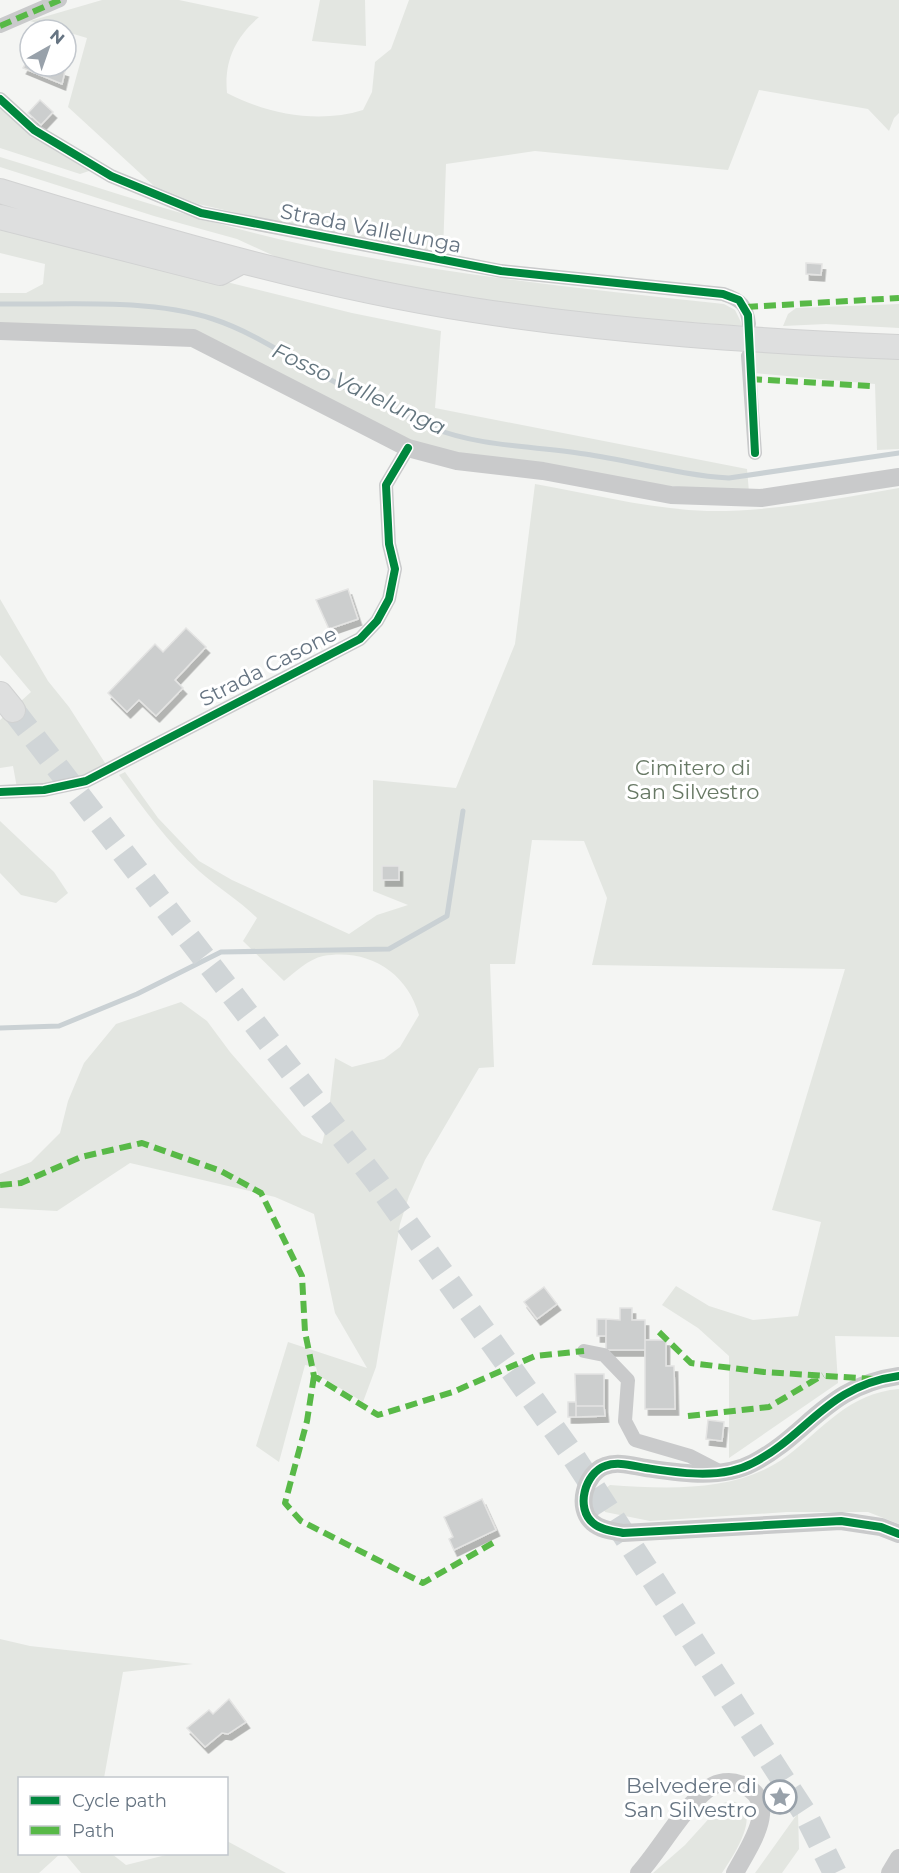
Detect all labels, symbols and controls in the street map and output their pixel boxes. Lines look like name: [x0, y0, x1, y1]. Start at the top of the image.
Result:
north arrow: [18, 18, 78, 78]
text: N: [46, 25, 68, 48]
street label: Strada Vallelunga: [278, 198, 464, 258]
water label: Fosso Vallelunga: [268, 337, 450, 441]
street label: Strada Casone: [195, 621, 341, 711]
park label: Cimitero di San Silvestro: [626, 755, 760, 804]
place label: Belvedere di San Silvestro: [624, 1773, 757, 1822]
legend: [18, 1777, 228, 1855]
place icon: Belvedere di San Silvestro: [762, 1779, 798, 1815]
text: Cycle path: [72, 1790, 167, 1812]
text: Path: [72, 1820, 115, 1842]

